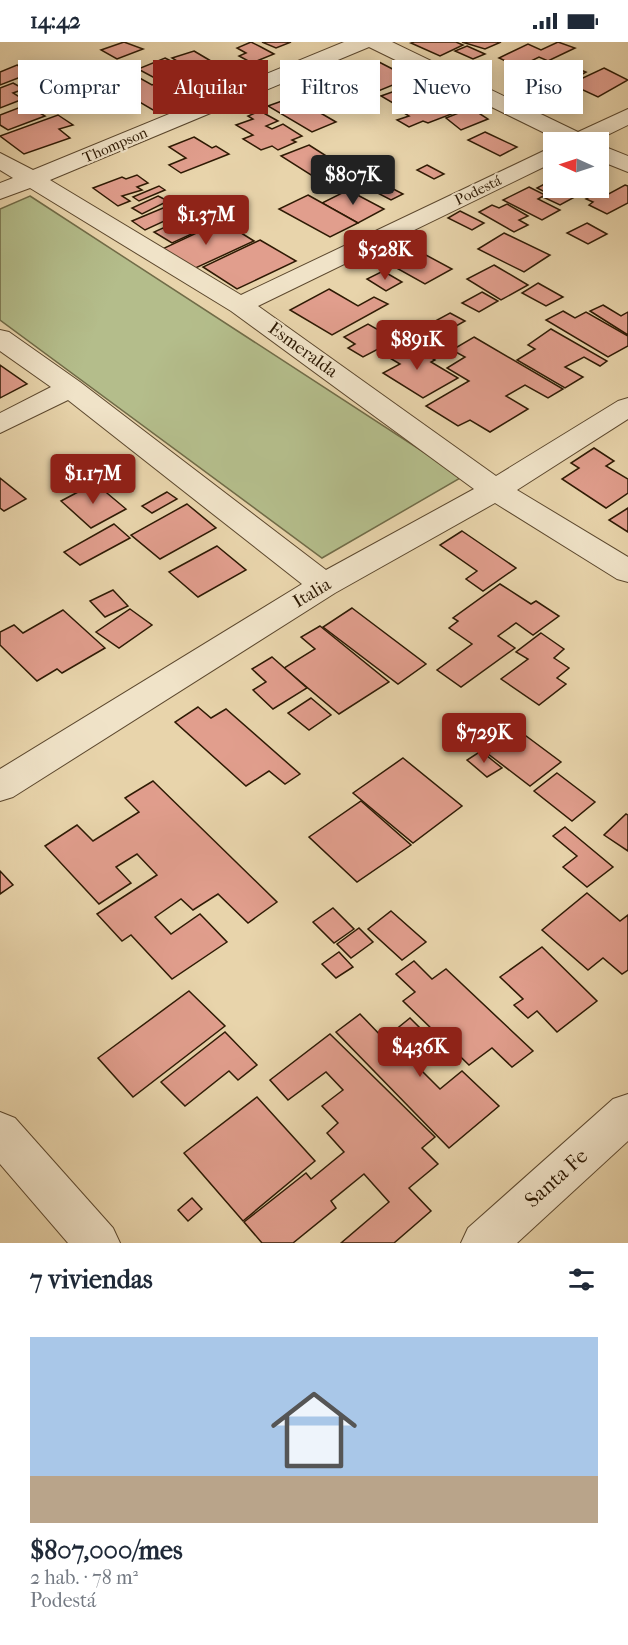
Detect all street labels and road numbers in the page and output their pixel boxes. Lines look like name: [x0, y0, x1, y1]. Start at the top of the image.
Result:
street label: Thompson: [80, 123, 150, 167]
street label: Podestá: [452, 171, 505, 209]
street label: Esmeralda: [264, 318, 342, 383]
street label: Italia: [289, 573, 335, 612]
street label: Santa Fe: [520, 1144, 592, 1212]

